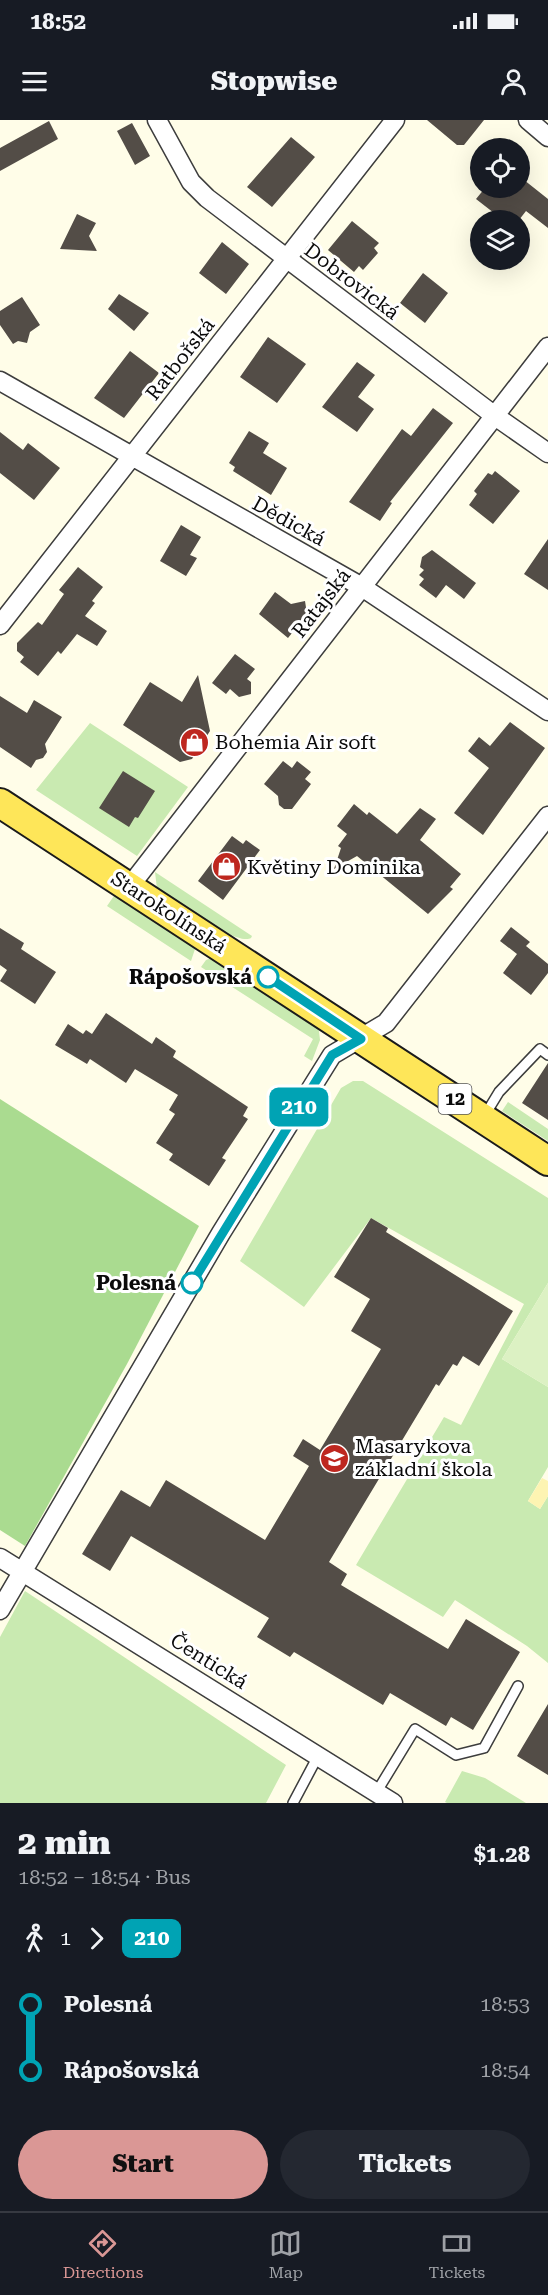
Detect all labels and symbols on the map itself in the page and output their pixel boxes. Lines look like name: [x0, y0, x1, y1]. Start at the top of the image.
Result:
street label: Dobrovická: [300, 238, 404, 325]
street label: Ratbořská: [141, 313, 220, 405]
street label: Dědická: [248, 491, 330, 551]
street label: Ratajská: [287, 564, 355, 642]
shop icon: Bohemia Air soft: [178, 726, 210, 758]
place label: Bohemia Air soft: [215, 730, 377, 754]
shop icon: Květiny Dominika: [210, 851, 242, 883]
place label: Květiny Dominika: [247, 855, 421, 879]
street label: Starokolínská: [107, 866, 231, 958]
place label: Rápošovská: [129, 965, 252, 989]
marker: Rápošovská: [257, 966, 279, 988]
road number: 12: [438, 1084, 472, 1114]
line badge: 210: [264, 1088, 334, 1126]
place label: Polesná: [96, 1271, 176, 1295]
marker: Polesná: [181, 1272, 203, 1294]
place label: Masarykova základní škola: [355, 1434, 492, 1481]
school or university icon: Masarykova základní škola: [318, 1442, 350, 1474]
street label: Čentická: [166, 1628, 252, 1694]

